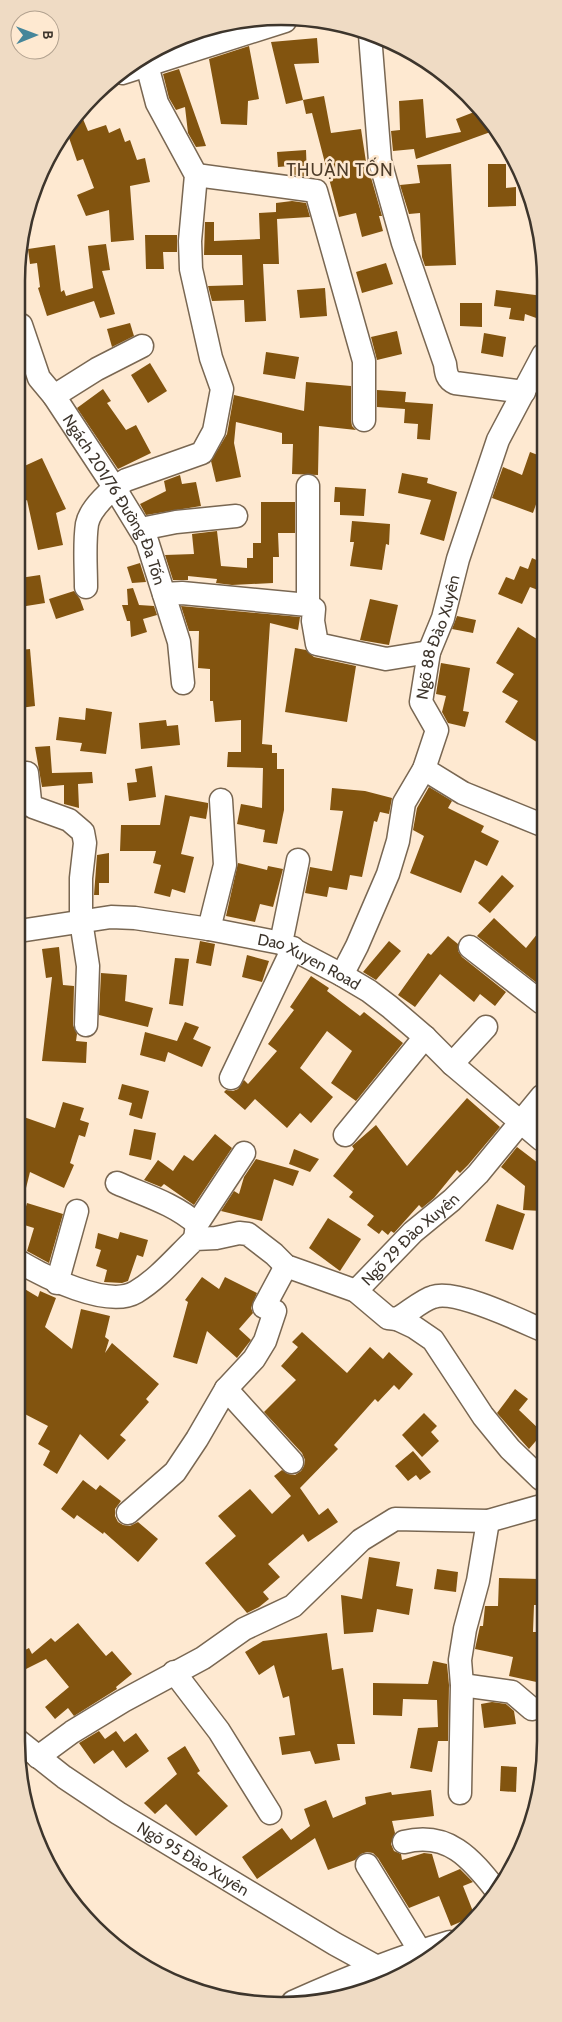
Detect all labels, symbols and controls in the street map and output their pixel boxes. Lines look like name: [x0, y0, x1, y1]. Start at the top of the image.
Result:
north arrow: [10, 10, 60, 60]
text: B: [39, 30, 57, 40]
district label: THUẬN TỐN: [286, 157, 394, 181]
street label: Ngách 201/76 Đường Đa Tốn: [59, 410, 170, 587]
street label: Ngõ 88 Đào Xuyên: [412, 573, 463, 701]
street label: Dao Xuyen Road: [256, 929, 364, 993]
street label: Ngõ 29 Đào Xuyên: [357, 1189, 463, 1289]
street label: Ngõ 95 Đào Xuyên: [134, 1817, 253, 1899]

